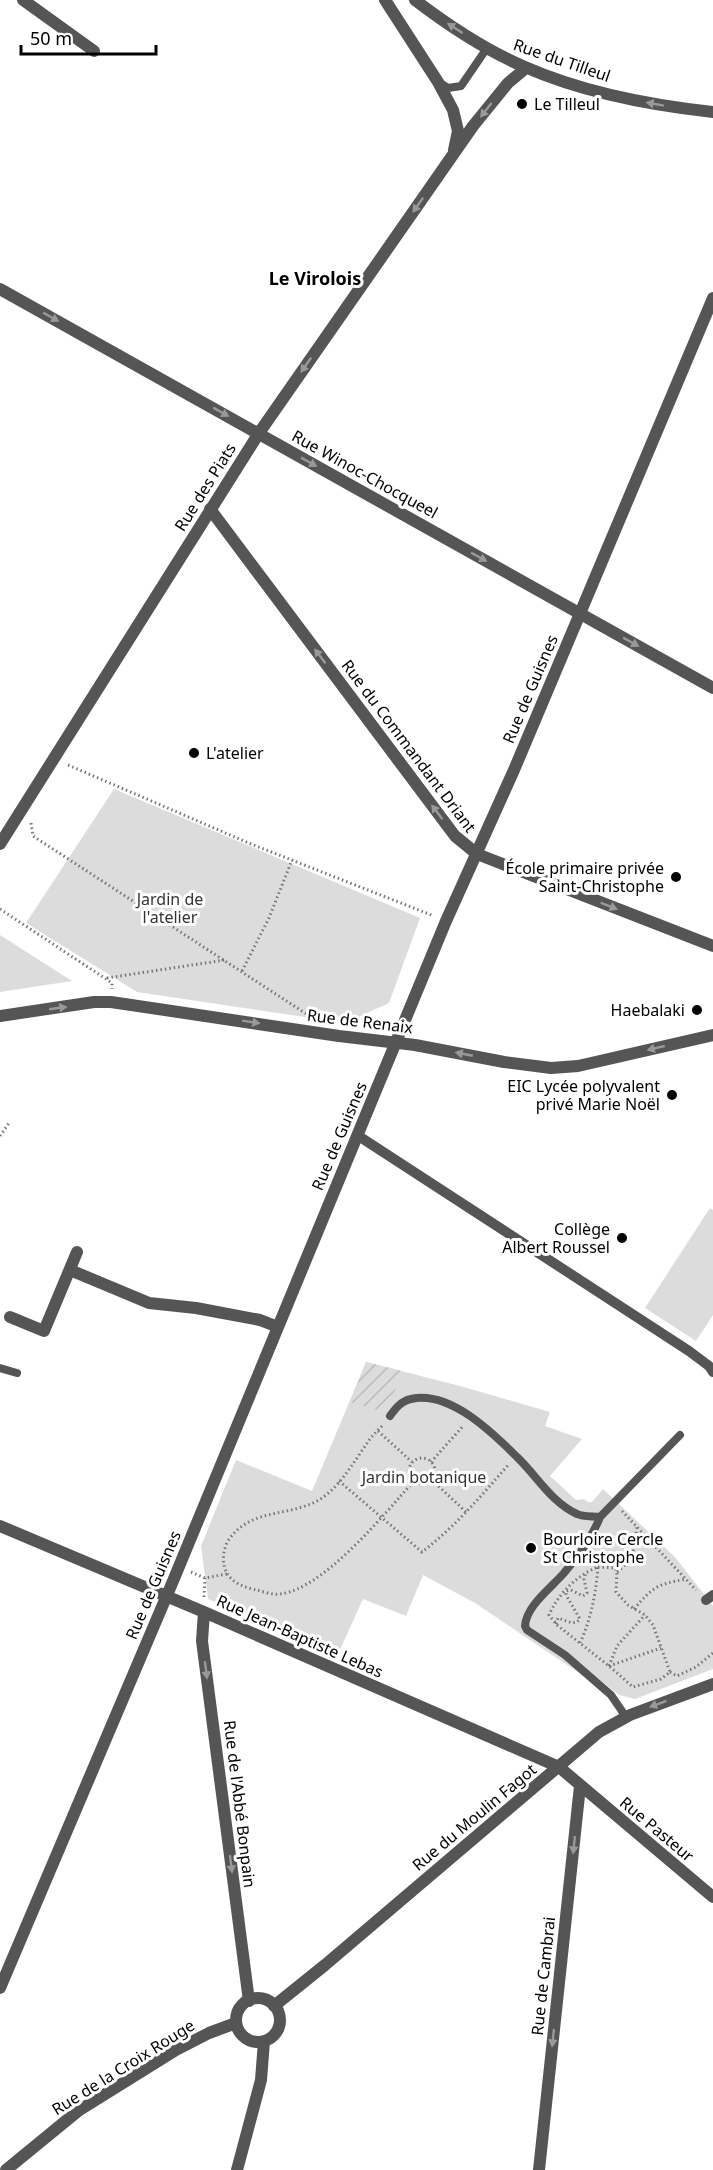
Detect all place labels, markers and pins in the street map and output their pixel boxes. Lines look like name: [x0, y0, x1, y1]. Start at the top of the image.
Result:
place label: Le Tilleul: [534, 93, 600, 115]
marker: Le Tilleul: [515, 97, 529, 111]
place label: L'atelier: [206, 742, 264, 764]
marker: L'atelier: [187, 746, 201, 760]
place label: École primaire privée Saint-Christophe: [506, 857, 664, 897]
marker: École primaire privée Saint-Christophe: [669, 870, 683, 884]
place label: Haebalaki: [611, 999, 685, 1021]
marker: Haebalaki: [690, 1003, 704, 1017]
place label: EIC Lycée polyvalent privé Marie Noël: [507, 1075, 660, 1115]
marker: EIC Lycée polyvalent privé Marie Noël: [665, 1088, 679, 1102]
place label: Collège Albert Roussel: [502, 1218, 610, 1258]
marker: Collège Albert Roussel: [615, 1231, 629, 1245]
place label: Bourloire Cercle St Christophe: [543, 1528, 663, 1568]
marker: Bourloire Cercle St Christophe: [524, 1541, 538, 1555]

